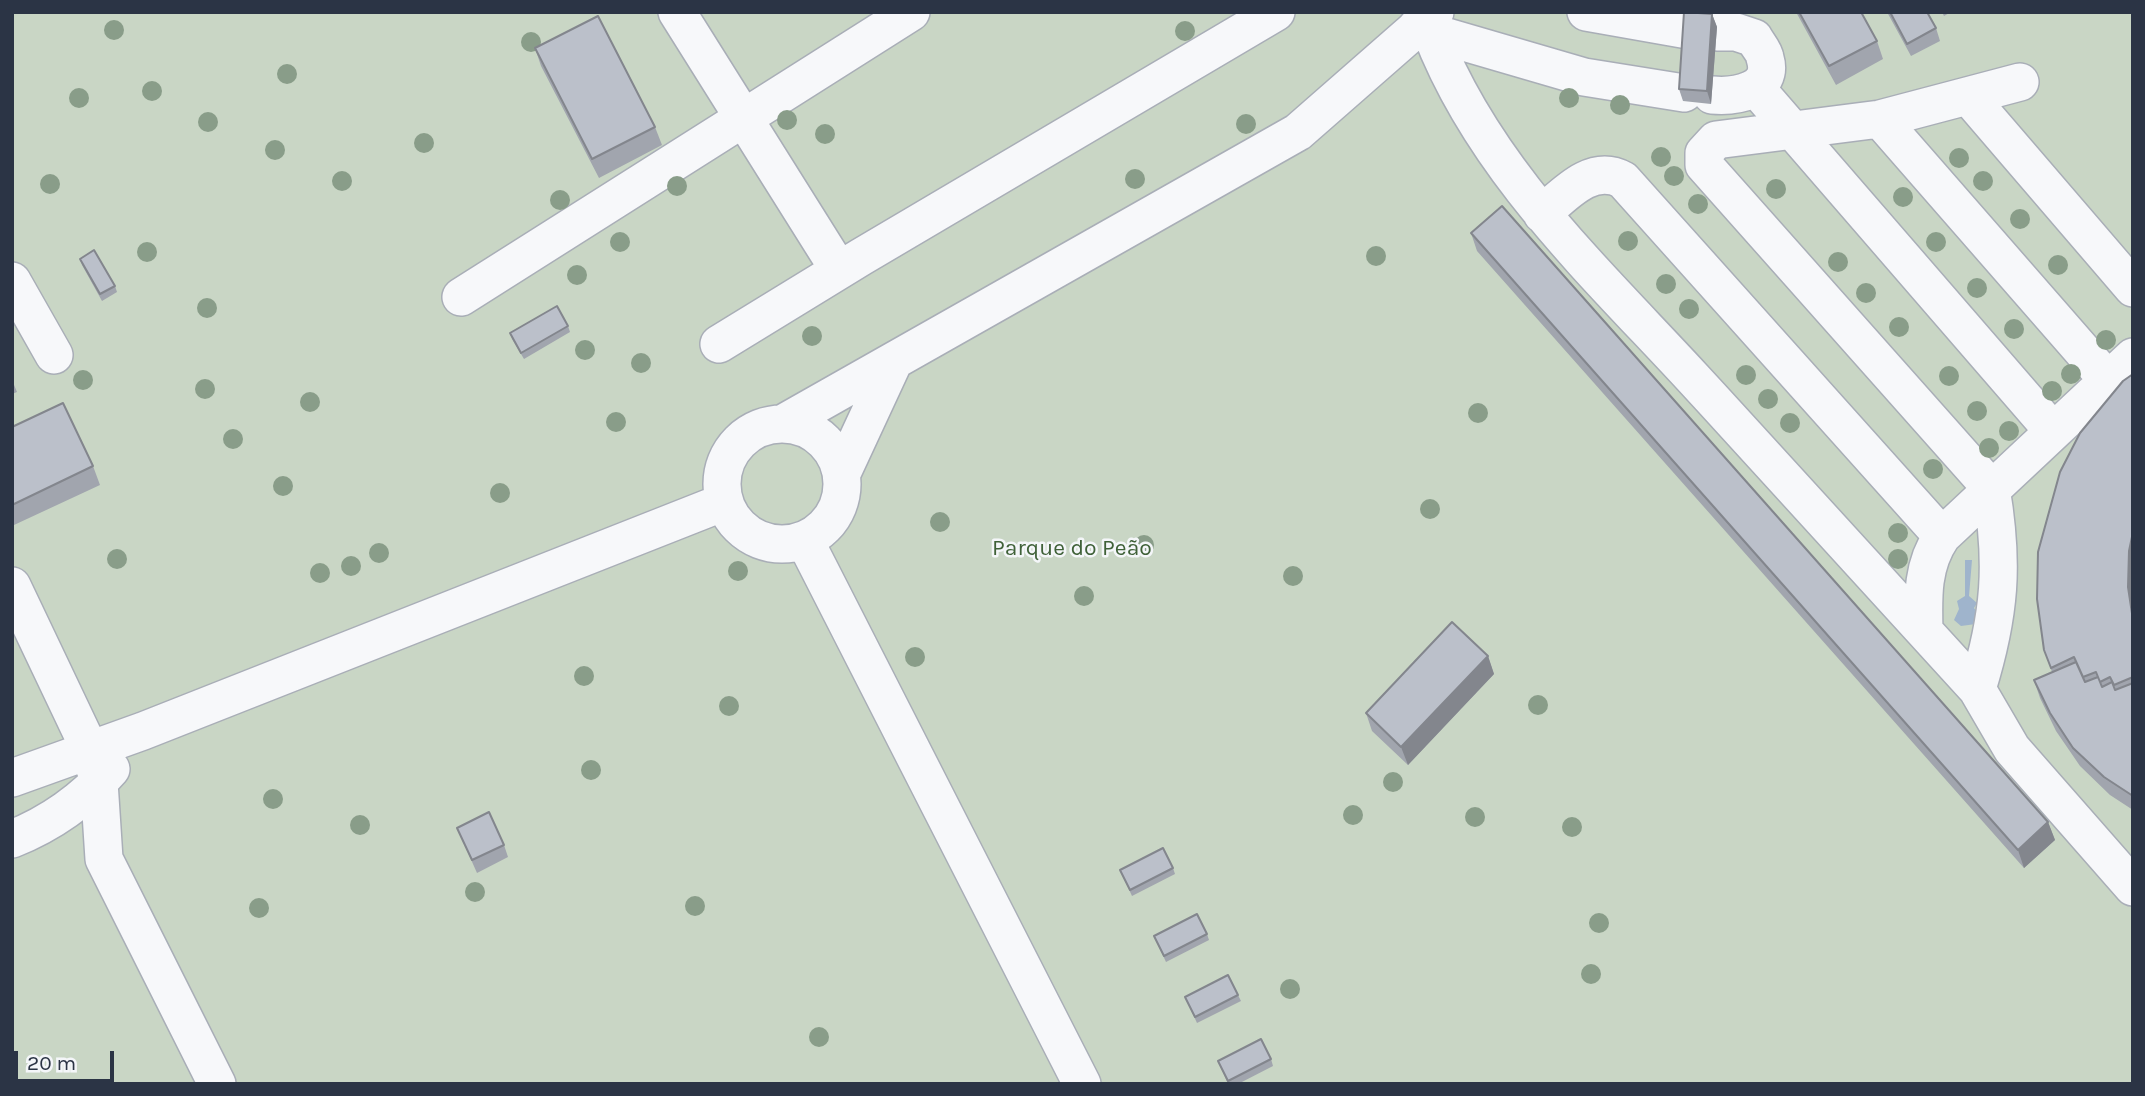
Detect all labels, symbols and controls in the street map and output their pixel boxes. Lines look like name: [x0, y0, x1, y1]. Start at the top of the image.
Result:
park label: Parque do Peão: [992, 534, 1152, 562]
scale bar: [18, 1036, 117, 1080]
text: 20 m: [27, 1051, 76, 1075]

